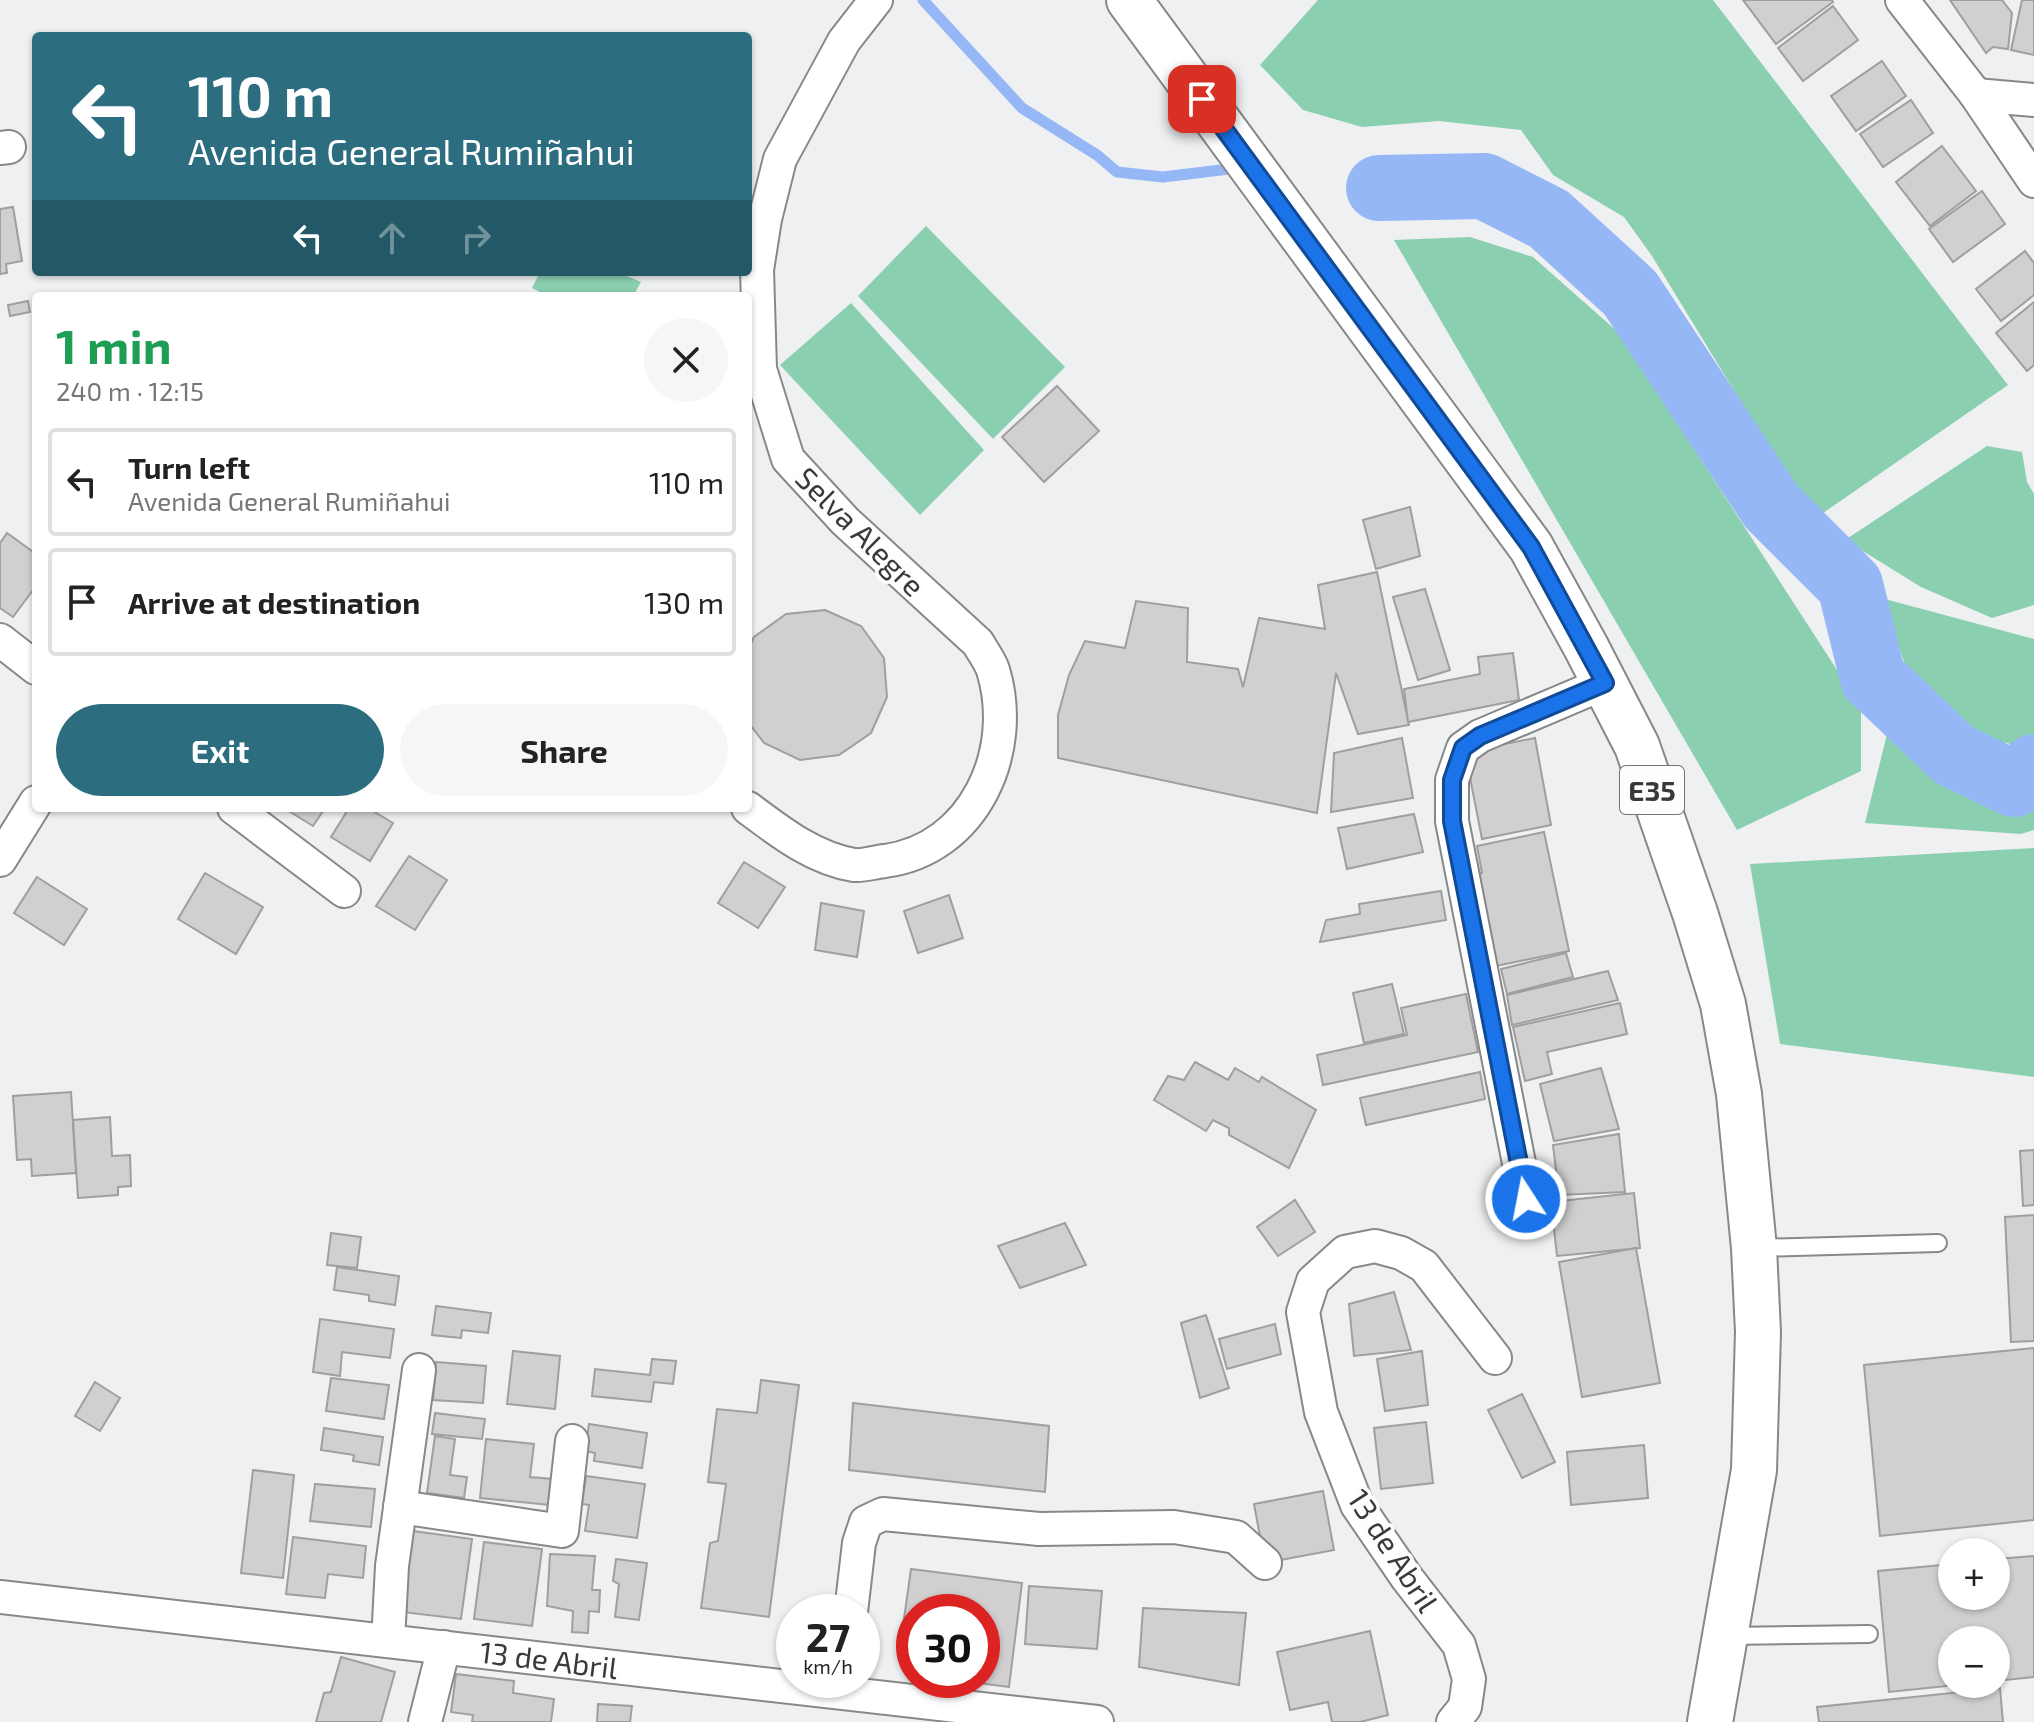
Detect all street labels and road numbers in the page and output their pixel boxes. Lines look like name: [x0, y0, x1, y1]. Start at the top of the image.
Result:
street label: Selva Alegre: [789, 459, 933, 603]
road number: E35: [1620, 766, 1684, 814]
street label: 13 de Abril: [1341, 1482, 1447, 1618]
street label: 13 de Abril: [478, 1633, 620, 1685]

